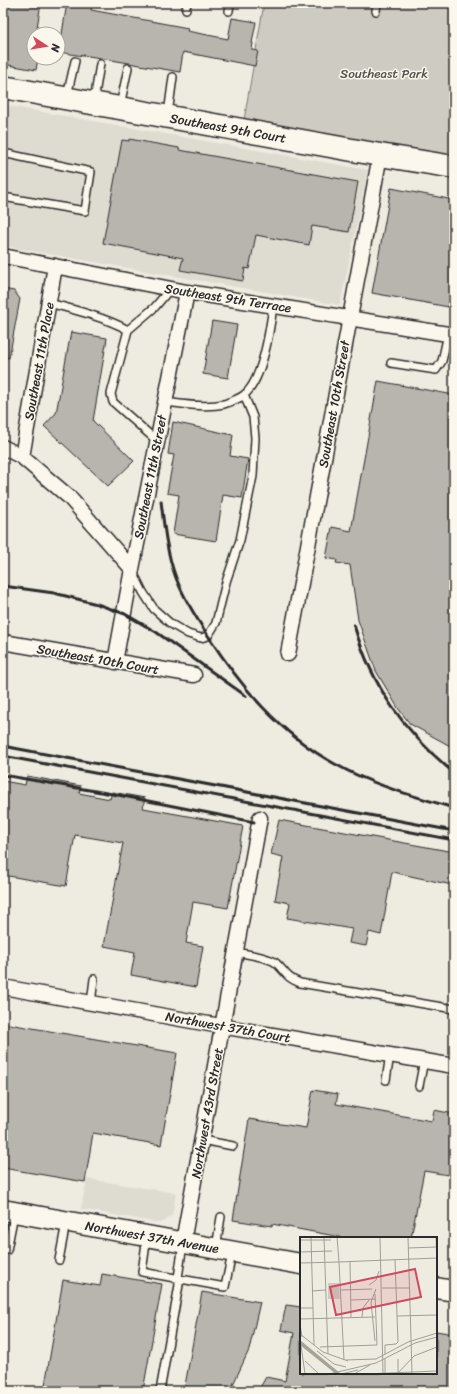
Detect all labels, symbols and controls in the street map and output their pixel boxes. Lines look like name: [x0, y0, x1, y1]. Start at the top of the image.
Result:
north arrow: [26, 26, 66, 66]
text: N: [45, 41, 66, 54]
park label: Southeast Park: [340, 62, 428, 85]
street label: Southeast 9th Court: [168, 106, 288, 150]
street label: Southeast 9th Terrace: [163, 277, 293, 319]
street label: Southeast 11th Place: [17, 300, 61, 422]
street label: Southeast 10th Street: [311, 338, 357, 469]
street label: Southeast 11th Street: [127, 412, 173, 541]
street label: Southeast 10th Court: [35, 637, 161, 681]
street label: Northwest 37th Court: [164, 1005, 293, 1049]
street label: Northwest 43rd Street: [184, 1046, 230, 1180]
street label: Northwest 37th Avenue: [83, 1214, 221, 1260]
inset map: [300, 1237, 437, 1374]

